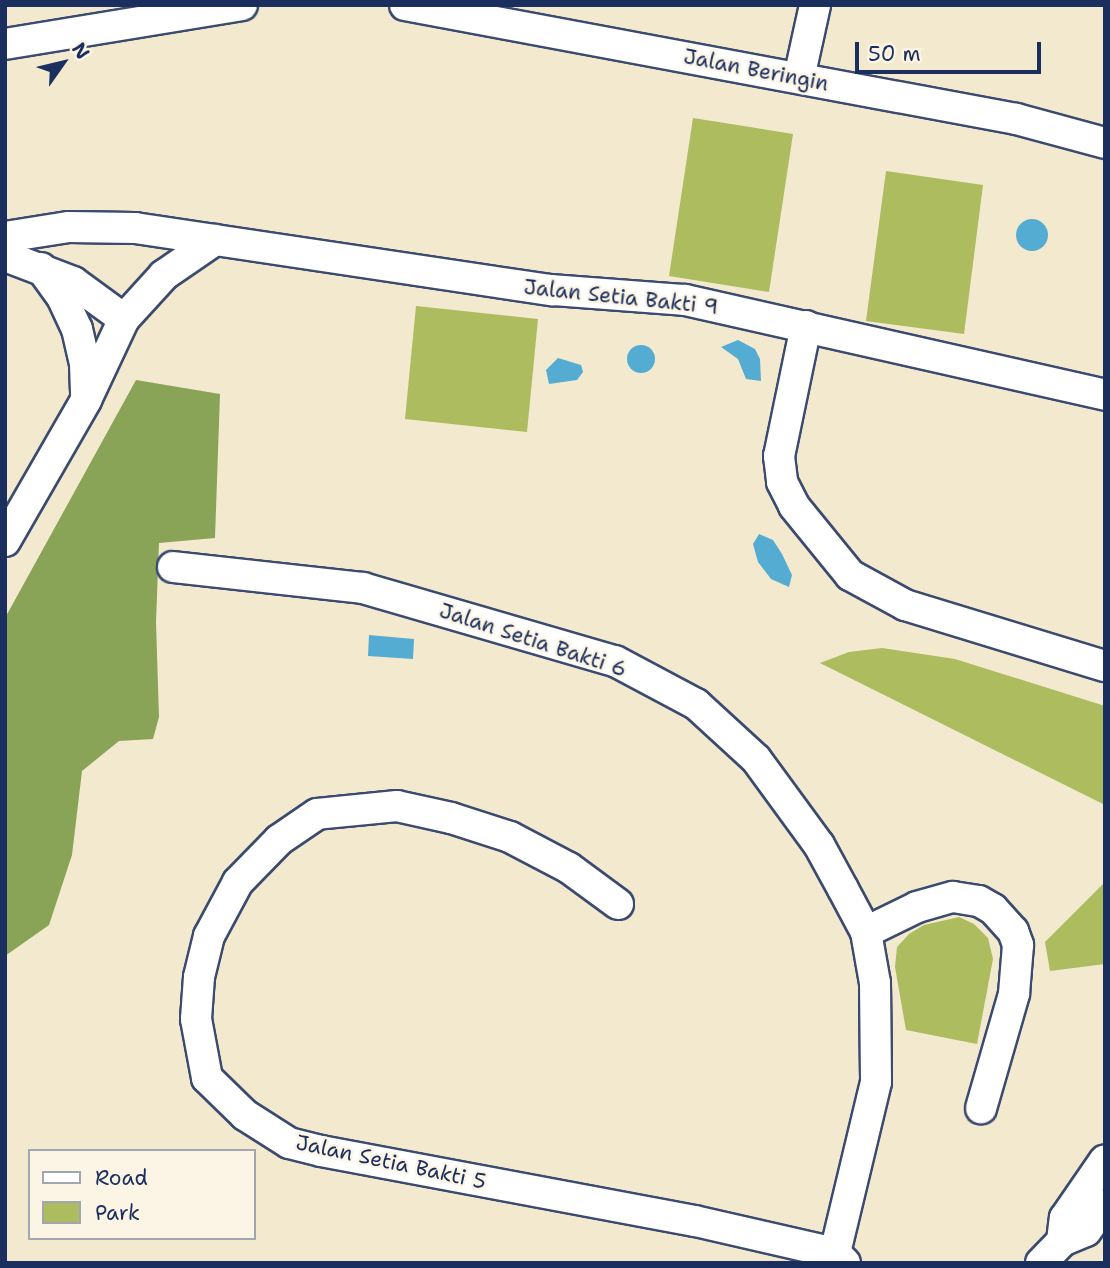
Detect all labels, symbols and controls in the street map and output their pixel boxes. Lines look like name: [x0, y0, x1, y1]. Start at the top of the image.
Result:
north arrow: [28, 28, 98, 98]
scale bar: [858, 28, 1044, 72]
text: N: [66, 38, 95, 64]
text: 50 m: [868, 40, 921, 68]
street label: Jalan Beringin: [681, 44, 831, 96]
street label: Jalan Setia Bakti 9: [522, 274, 720, 320]
street label: Jalan Setia Bakti 6: [436, 598, 630, 682]
street label: Jalan Setia Bakti 5: [294, 1130, 488, 1194]
legend: [28, 1149, 256, 1240]
text: Road: [95, 1164, 148, 1192]
text: Park: [95, 1199, 140, 1227]

